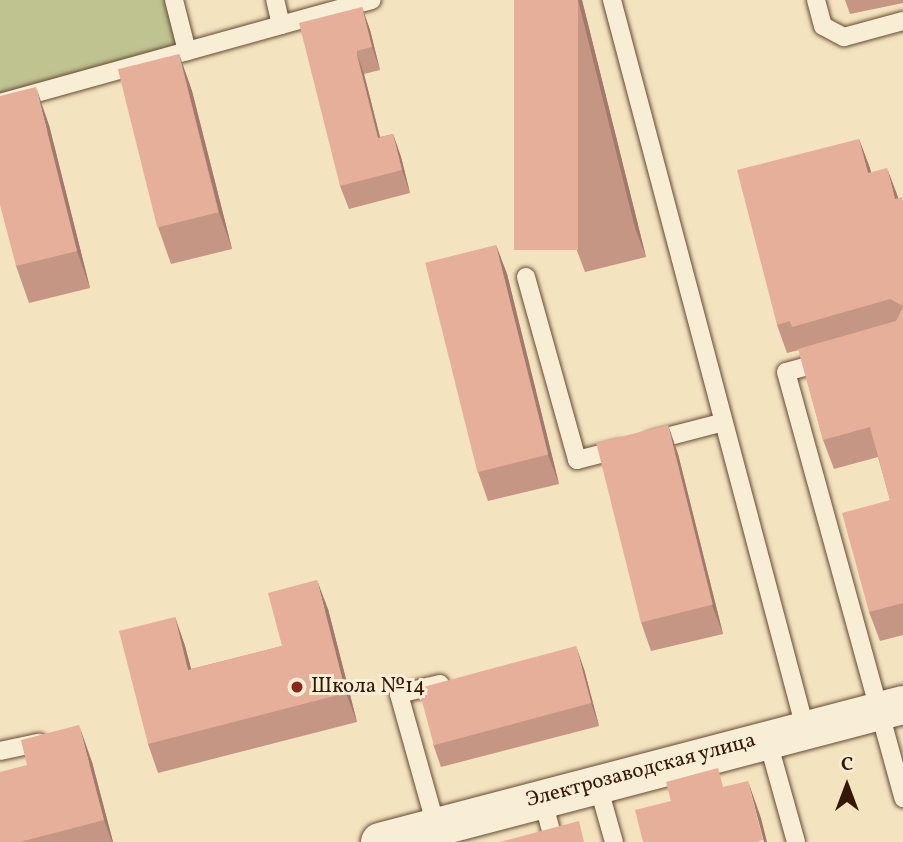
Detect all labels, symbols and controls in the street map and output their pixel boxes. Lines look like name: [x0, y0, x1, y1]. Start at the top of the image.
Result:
place label: Школа №14: [311, 674, 426, 700]
marker: Школа №14: [289, 679, 305, 695]
street label: Электрозаводская улица: [523, 728, 759, 814]
north arrow: [812, 751, 882, 821]
text: С: [841, 752, 853, 778]

